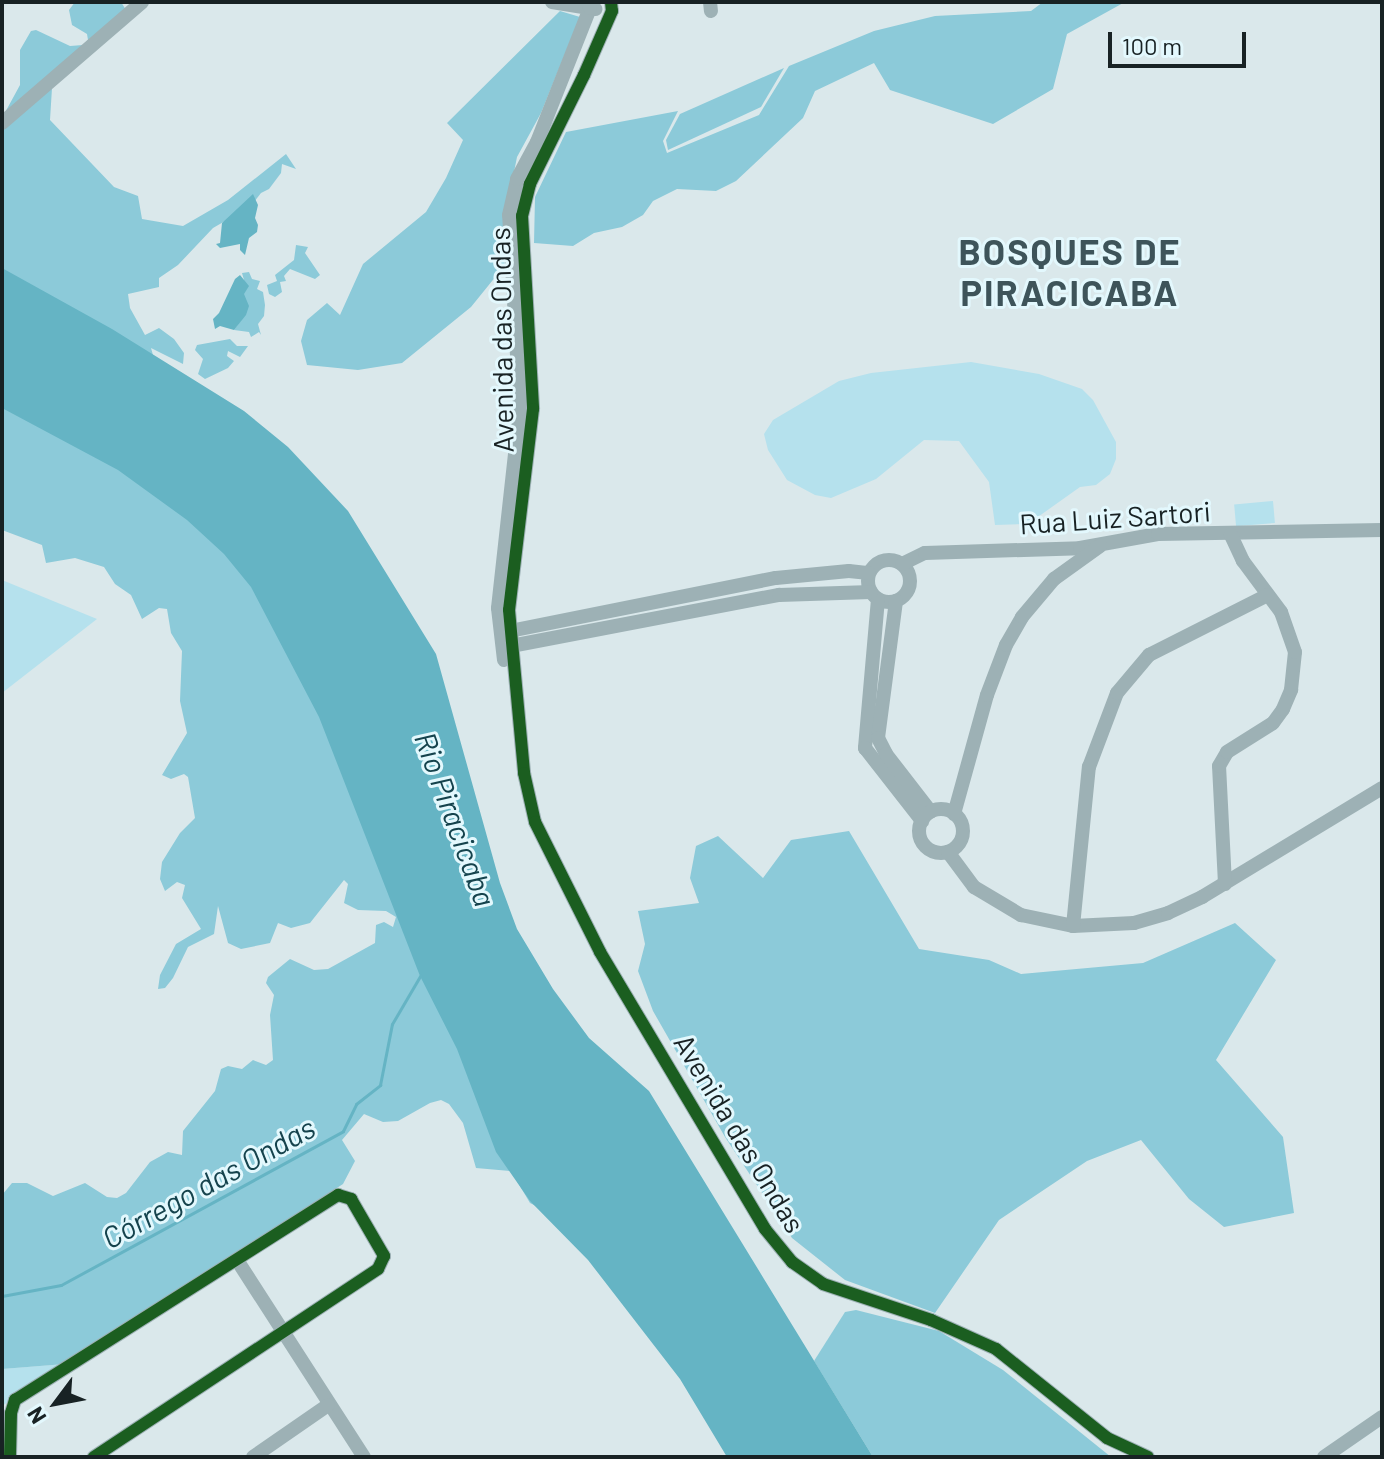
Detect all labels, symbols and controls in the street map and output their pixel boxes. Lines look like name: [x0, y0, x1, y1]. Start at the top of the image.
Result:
scale bar: [1112, 16, 1250, 66]
text: 100 m: [1122, 31, 1182, 60]
street label: Avenida das Ondas: [482, 227, 520, 453]
district label: BOSQUES DE PIRACICABA: [959, 228, 1181, 313]
street label: Rua Luiz Sartori: [1018, 494, 1212, 540]
water label: Rio Piracicaba: [408, 727, 504, 911]
street label: Avenida das Ondas: [668, 1028, 812, 1238]
water label: Córrego das Ondas: [95, 1109, 321, 1255]
north arrow: [16, 1363, 96, 1443]
text: N: [21, 1403, 51, 1429]

